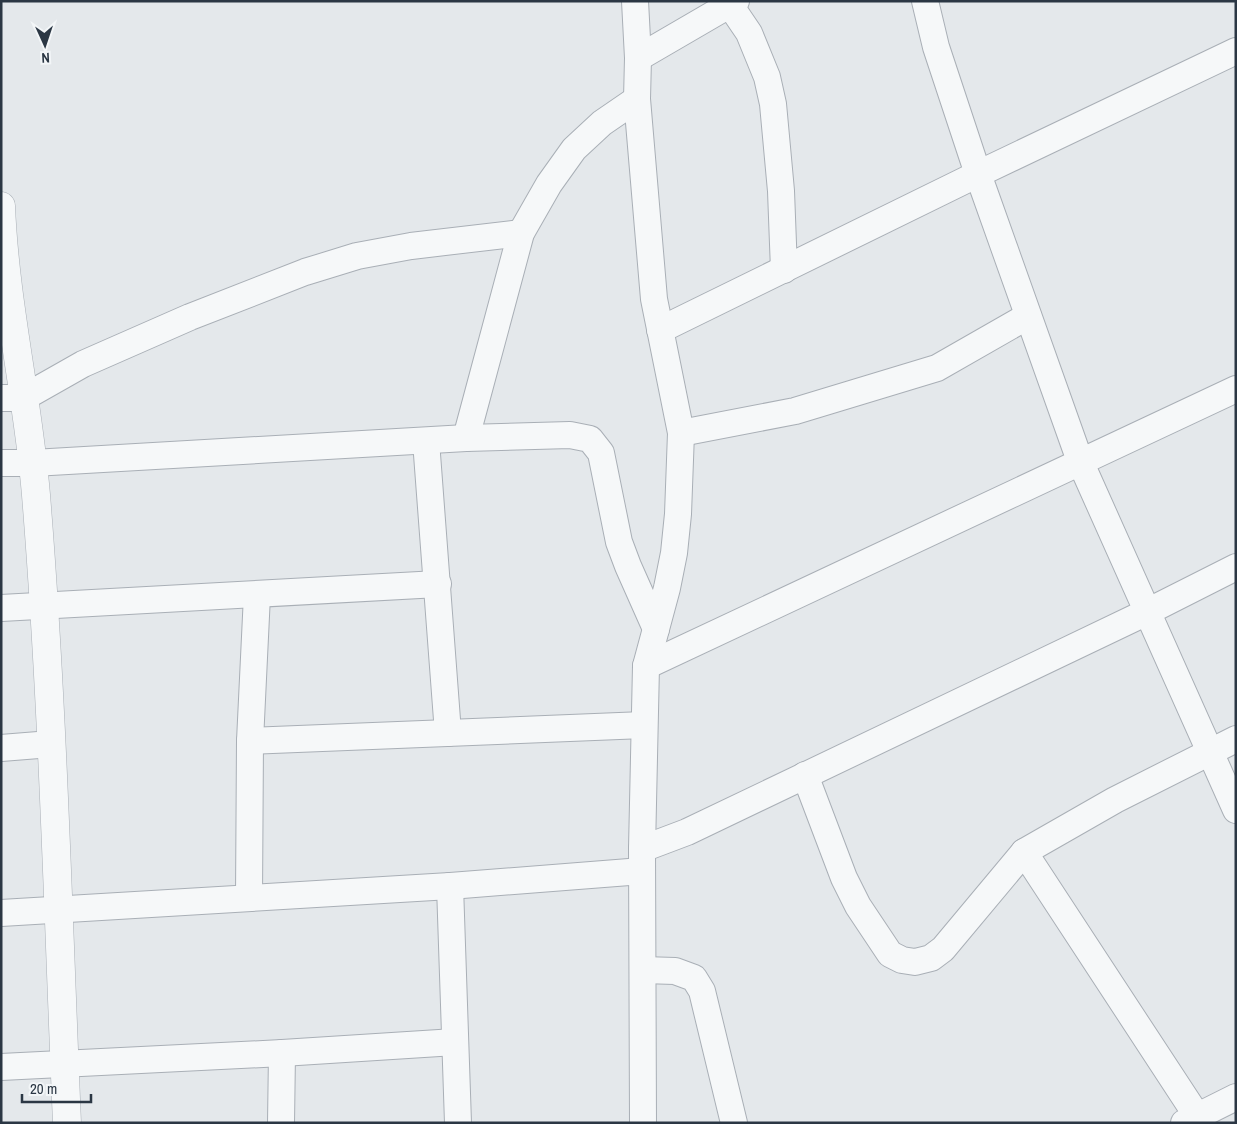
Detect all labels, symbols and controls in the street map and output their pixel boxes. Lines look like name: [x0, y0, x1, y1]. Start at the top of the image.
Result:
north arrow: [20, 20, 70, 70]
text: N: [41, 49, 50, 67]
scale bar: [22, 1072, 91, 1104]
text: 20 m: [30, 1078, 57, 1099]

